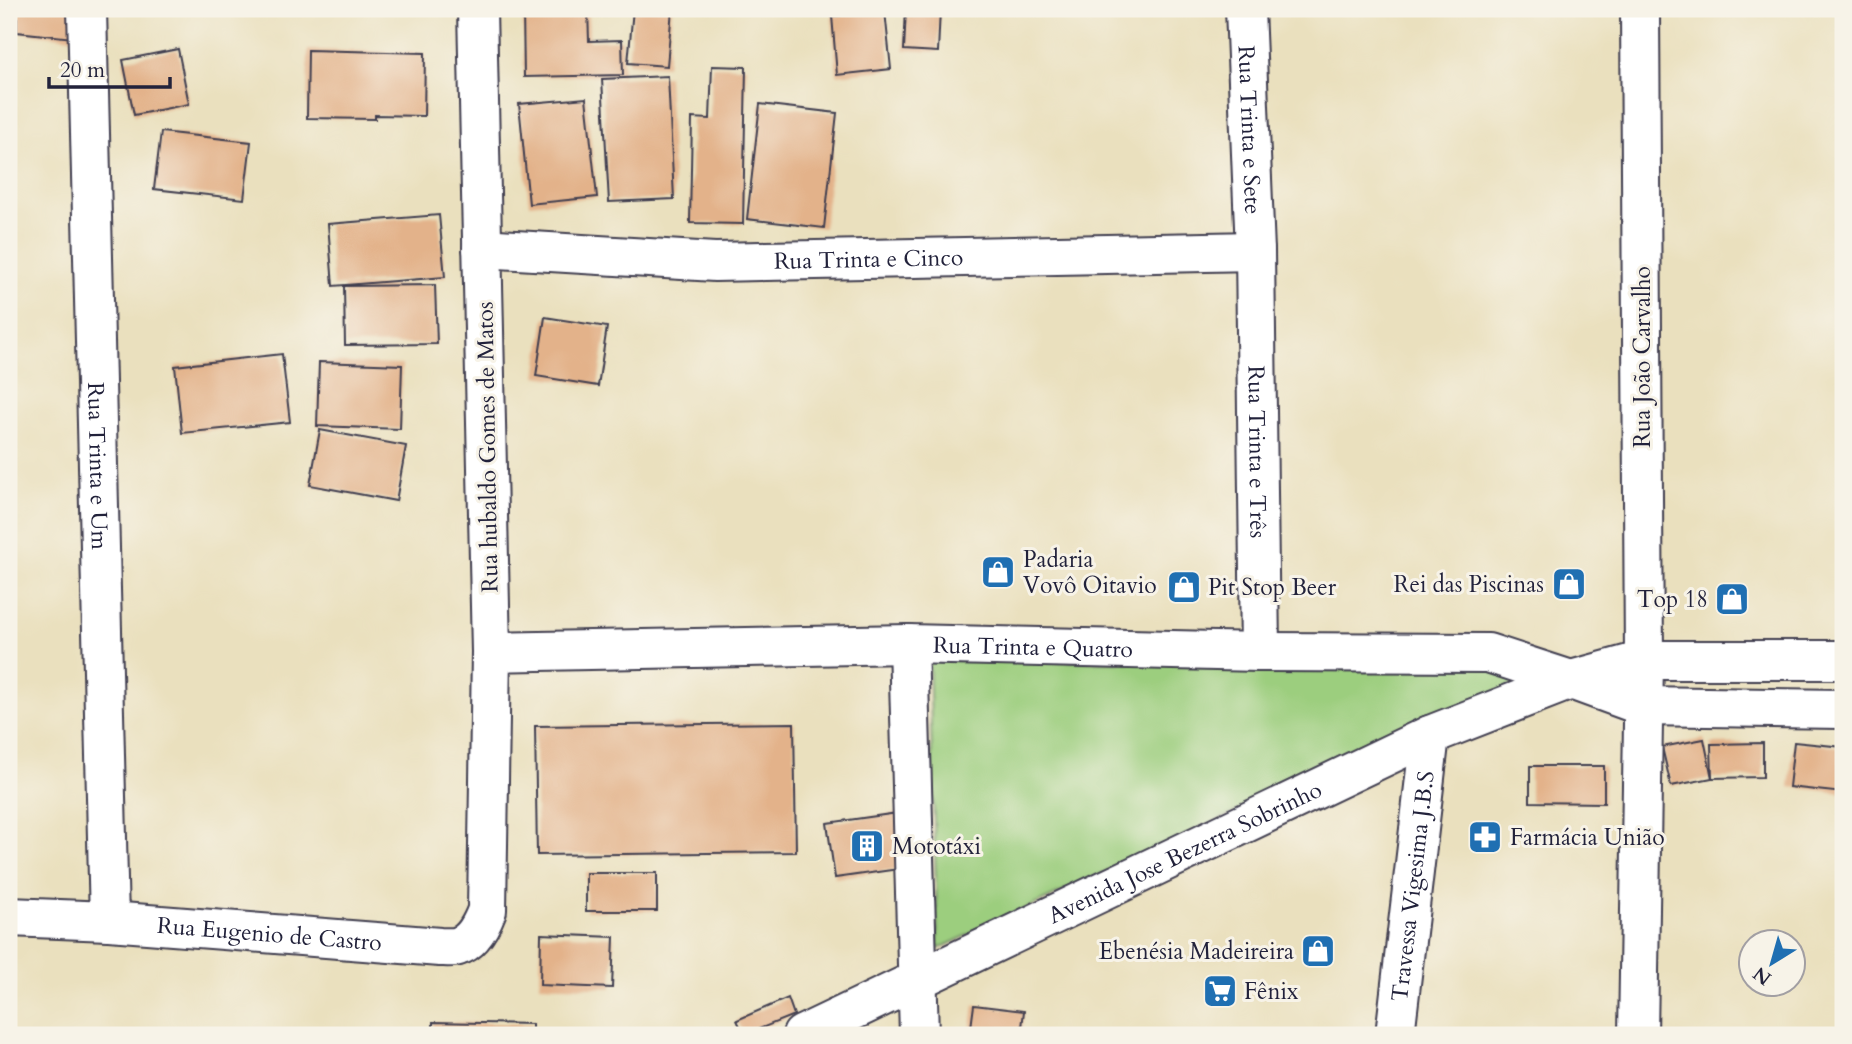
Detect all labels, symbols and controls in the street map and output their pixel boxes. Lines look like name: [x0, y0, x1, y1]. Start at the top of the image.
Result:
street label: Rua Trinta e Sete: [1231, 45, 1268, 215]
scale bar: [49, 46, 170, 90]
text: 20 m: [60, 56, 105, 85]
street label: Rua Trinta e Cinco: [773, 242, 964, 277]
street label: Rua João Carvalho: [1627, 266, 1658, 448]
street label: Rua hubaldo Gomes de Matos: [469, 301, 506, 593]
street label: Rua Trinta e Três: [1240, 365, 1274, 538]
street label: Rua Trinta e Um: [80, 382, 115, 551]
place label: Padaria Vovô Oitavio: [1023, 544, 1157, 601]
shop icon: Padaria Vovô Oitavio: [979, 553, 1017, 591]
shop icon: Rei das Piscinas: [1550, 565, 1588, 603]
shop icon: Pit Stop Beer: [1165, 568, 1203, 606]
place label: Rei das Piscinas: [1394, 569, 1544, 600]
place label: Pit Stop Beer: [1208, 572, 1337, 603]
shop icon: Top 18: [1713, 580, 1751, 618]
place label: Top 18: [1637, 584, 1708, 615]
street label: Rua Trinta e Quatro: [932, 630, 1133, 665]
street label: Travessa Vigesima J.B.S: [1384, 769, 1442, 1003]
street label: Avenida Jose Bezerra Sobrinho: [1043, 774, 1327, 931]
pharmacy icon: Farmácia União: [1466, 818, 1504, 856]
place label: Farmácia União: [1510, 822, 1665, 853]
building icon: Mototáxi: [848, 827, 886, 865]
place label: Mototáxi: [892, 831, 981, 862]
street label: Rua Eugenio de Castro: [156, 910, 383, 958]
north arrow: [1736, 928, 1806, 998]
shop icon: Ebenésia Madeireira: [1299, 932, 1337, 970]
place label: Ebenésia Madeireira: [1099, 936, 1294, 967]
text: N: [1748, 960, 1777, 991]
supermarket icon: Fênix: [1201, 972, 1239, 1010]
place label: Fênix: [1244, 976, 1299, 1007]

